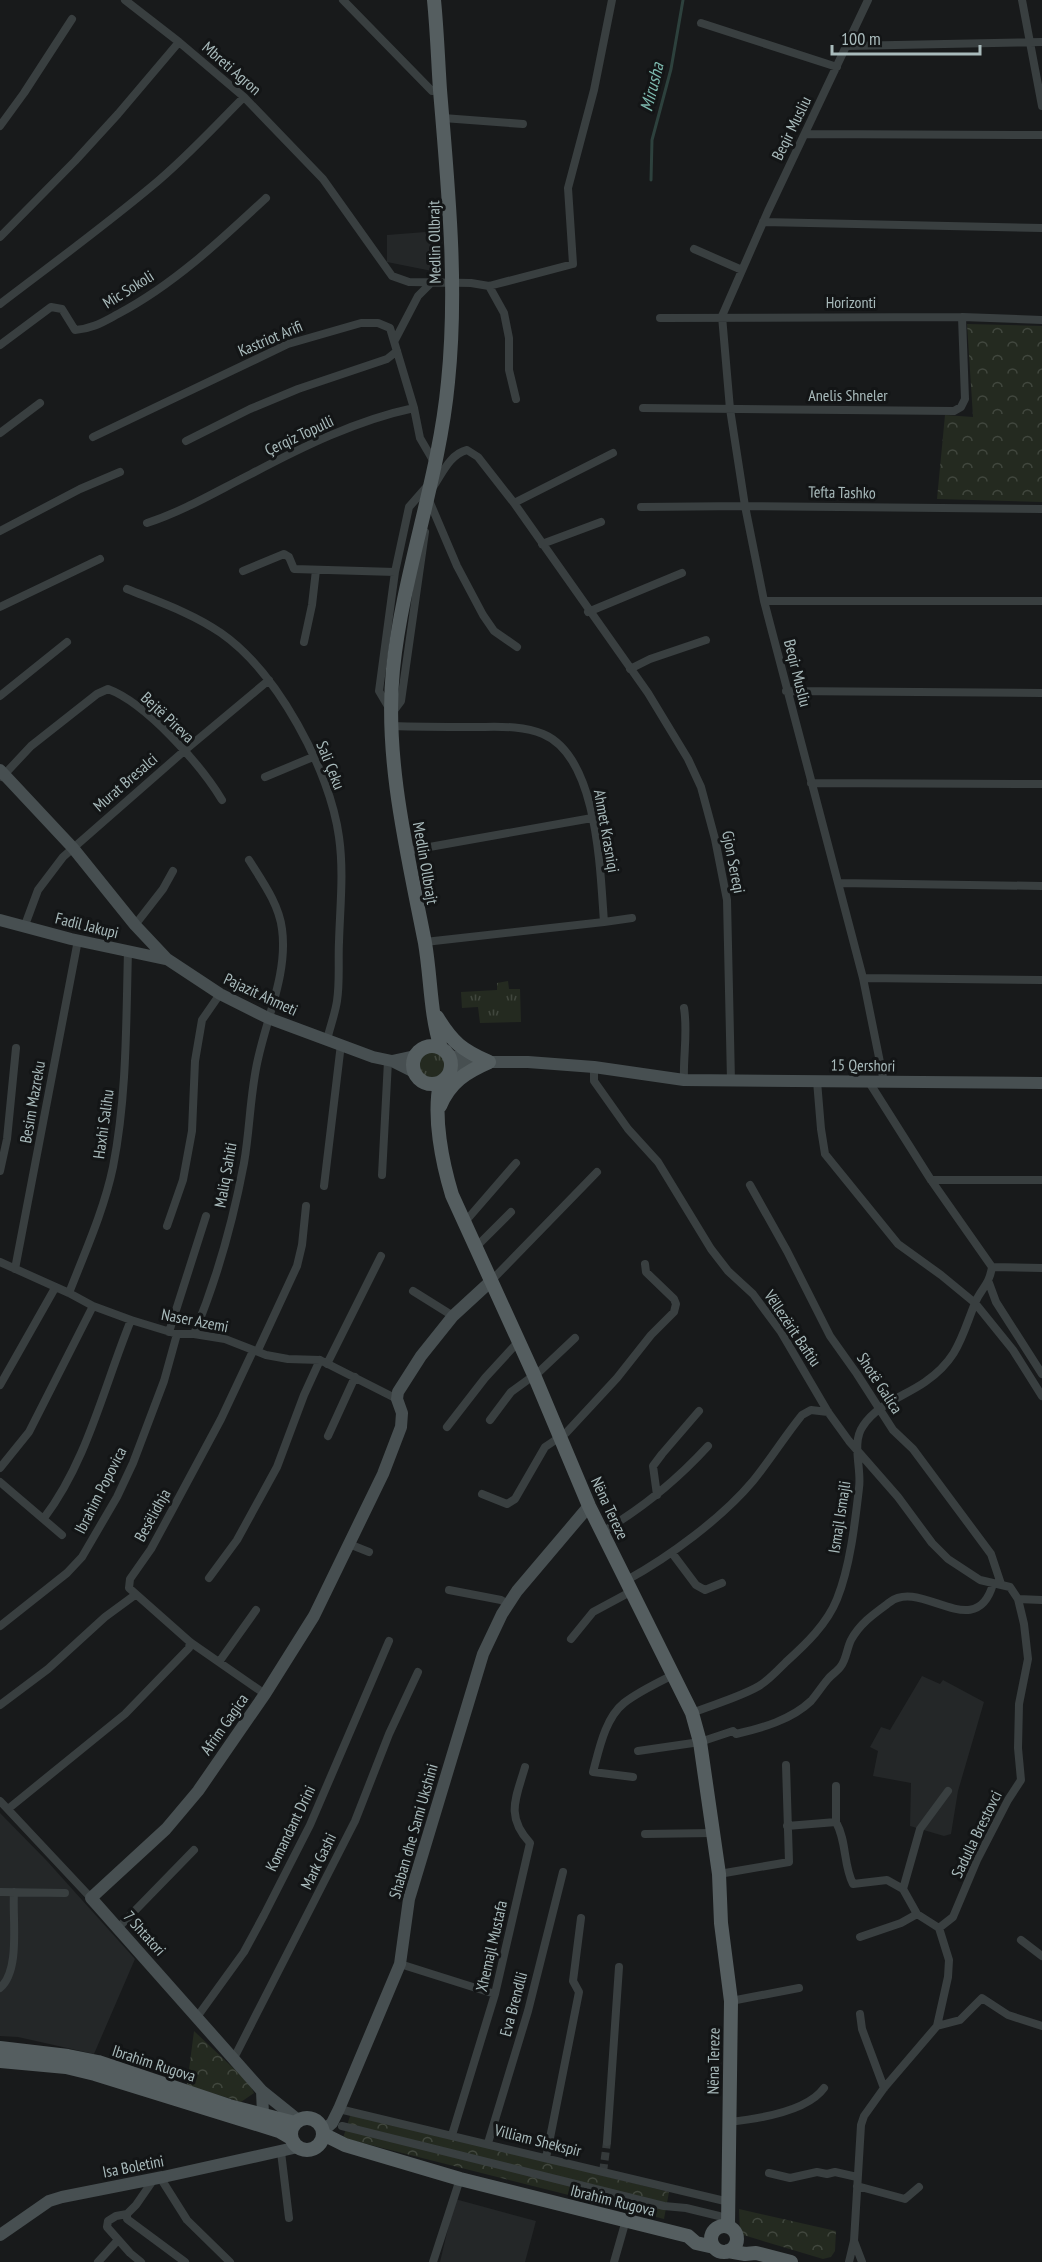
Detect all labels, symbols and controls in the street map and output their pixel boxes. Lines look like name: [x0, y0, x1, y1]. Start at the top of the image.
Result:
scale bar: [832, 18, 980, 56]
text: 100 m: [841, 27, 881, 50]
street label: Mbreti Agron: [198, 37, 266, 99]
water label: Mirusha: [634, 59, 669, 114]
street label: Beqir Musliu: [767, 93, 815, 163]
street label: Medlin Ollbrajt: [423, 200, 445, 284]
street label: Mic Sokoli: [99, 266, 157, 312]
street label: Horizonti: [826, 292, 876, 312]
street label: Kastriot Arifi: [235, 315, 305, 361]
street label: Anelis Shneler: [808, 385, 888, 405]
street label: Çerqiz Topulli: [261, 410, 337, 460]
street label: Tefta Tashko: [808, 481, 876, 503]
street label: Beqir Musliu: [780, 637, 816, 709]
street label: Bejtë Pireva: [137, 687, 199, 747]
street label: Sali Çeku: [312, 738, 350, 792]
street label: Murat Bresalci: [89, 749, 161, 815]
street label: Ahmet Krasniqi: [590, 788, 624, 874]
street label: Medlin Ollbrajt: [409, 820, 443, 906]
street label: Gjon Sereqi: [718, 829, 750, 895]
street label: Fadil Jakupi: [53, 908, 121, 942]
street label: Pajazit Ahmeti: [221, 968, 301, 1020]
street label: 15 Qershori: [830, 1054, 896, 1076]
street label: Besim Mazreku: [15, 1059, 49, 1145]
street label: Haxhi Salihu: [88, 1088, 118, 1160]
street label: Maliq Sahiti: [209, 1141, 241, 1209]
street label: Vëllezërit Baftiu: [760, 1285, 826, 1370]
street label: Naser Azemi: [160, 1304, 230, 1336]
street label: Shotë Galica: [853, 1349, 907, 1417]
street label: Ibrahim Popovica: [70, 1443, 130, 1537]
street label: Nëna Tereze: [587, 1474, 633, 1542]
street label: Ismajl Ismajli: [823, 1479, 855, 1555]
street label: Besëlidhja: [129, 1485, 175, 1545]
street label: Afrim Gagica: [196, 1690, 252, 1758]
street label: Shaban dhe Sami Ukshini: [384, 1761, 442, 1901]
street label: Komandant Drini: [261, 1782, 319, 1874]
street label: Sadulla Brestovci: [946, 1787, 1006, 1881]
street label: Mark Gashi: [296, 1829, 340, 1893]
street label: Xhemajl Mustafa: [471, 1898, 511, 1994]
street label: 7 Shtatori: [120, 1906, 170, 1960]
street label: Eva Brendlli: [495, 1969, 531, 2039]
street label: Nëna Tereze: [702, 2027, 724, 2095]
street label: Ibrahim Rugova: [110, 2040, 198, 2086]
street label: Villiam Shekspir: [491, 2119, 584, 2161]
street label: Isa Boletini: [101, 2150, 165, 2182]
street label: Ibrahim Rugova: [569, 2180, 657, 2220]

